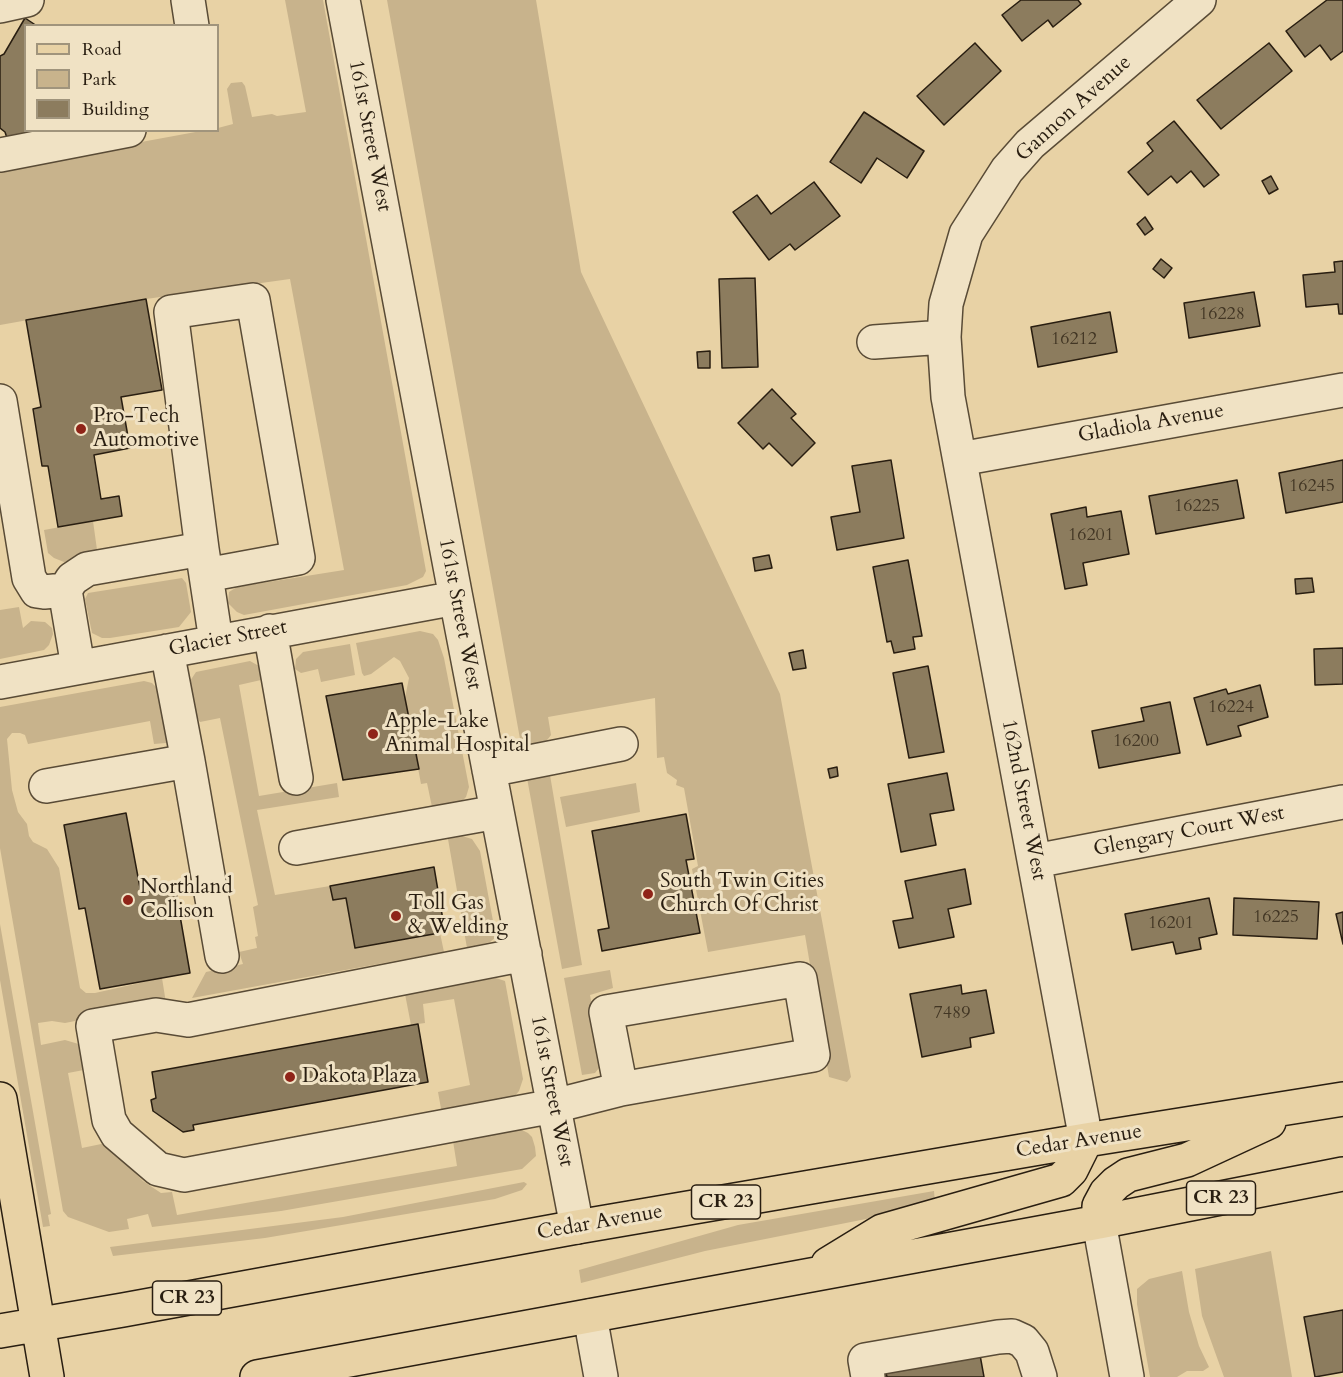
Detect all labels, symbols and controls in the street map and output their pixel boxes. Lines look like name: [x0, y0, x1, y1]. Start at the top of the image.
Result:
legend: [24, 24, 219, 132]
text: Road: [82, 37, 122, 62]
street label: Gannon Avenue: [1011, 51, 1137, 167]
street label: 161st Street West: [342, 58, 396, 214]
text: Park: [82, 67, 117, 92]
text: Building: [82, 97, 149, 122]
house number: 16228: [1199, 304, 1245, 326]
house number: 16212: [1051, 329, 1097, 351]
street label: Gladiola Avenue: [1076, 399, 1226, 449]
place label: Pro-Tech Automotive: [93, 404, 199, 454]
marker: Pro-Tech Automotive: [74, 422, 88, 436]
house number: 16245: [1289, 476, 1335, 498]
house number: 16225: [1174, 496, 1220, 518]
house number: 16201: [1068, 525, 1114, 547]
street label: 161st Street West: [432, 536, 486, 692]
street label: Glacier Street: [167, 615, 289, 663]
house number: 16224: [1208, 697, 1254, 719]
place label: Apple-Lake Animal Hospital: [385, 709, 530, 759]
street label: 162nd Street West: [995, 717, 1051, 883]
marker: Apple-Lake Animal Hospital: [366, 727, 380, 741]
house number: 16200: [1113, 731, 1159, 753]
street label: Glengary Court West: [1091, 801, 1287, 863]
place label: South Twin Cities Church Of Christ: [660, 869, 824, 919]
place label: Northland Collison: [140, 875, 233, 925]
marker: South Twin Cities Church Of Christ: [641, 887, 655, 901]
place label: Toll Gas & Welding: [408, 891, 508, 941]
marker: Northland Collison: [121, 893, 135, 907]
house number: 16225: [1253, 907, 1299, 929]
marker: Toll Gas & Welding: [389, 909, 403, 923]
house number: 16201: [1148, 913, 1194, 935]
house number: 7489: [934, 1003, 970, 1025]
street label: 161st Street West: [524, 1013, 578, 1169]
place label: Dakota Plaza: [302, 1064, 417, 1090]
marker: Dakota Plaza: [283, 1070, 297, 1084]
street label: Cedar Avenue: [1014, 1120, 1144, 1164]
road number: CR 23: [1186, 1181, 1256, 1215]
road number: CR 23: [692, 1185, 760, 1219]
street label: Cedar Avenue: [535, 1200, 665, 1246]
road number: CR 23: [152, 1281, 222, 1315]

